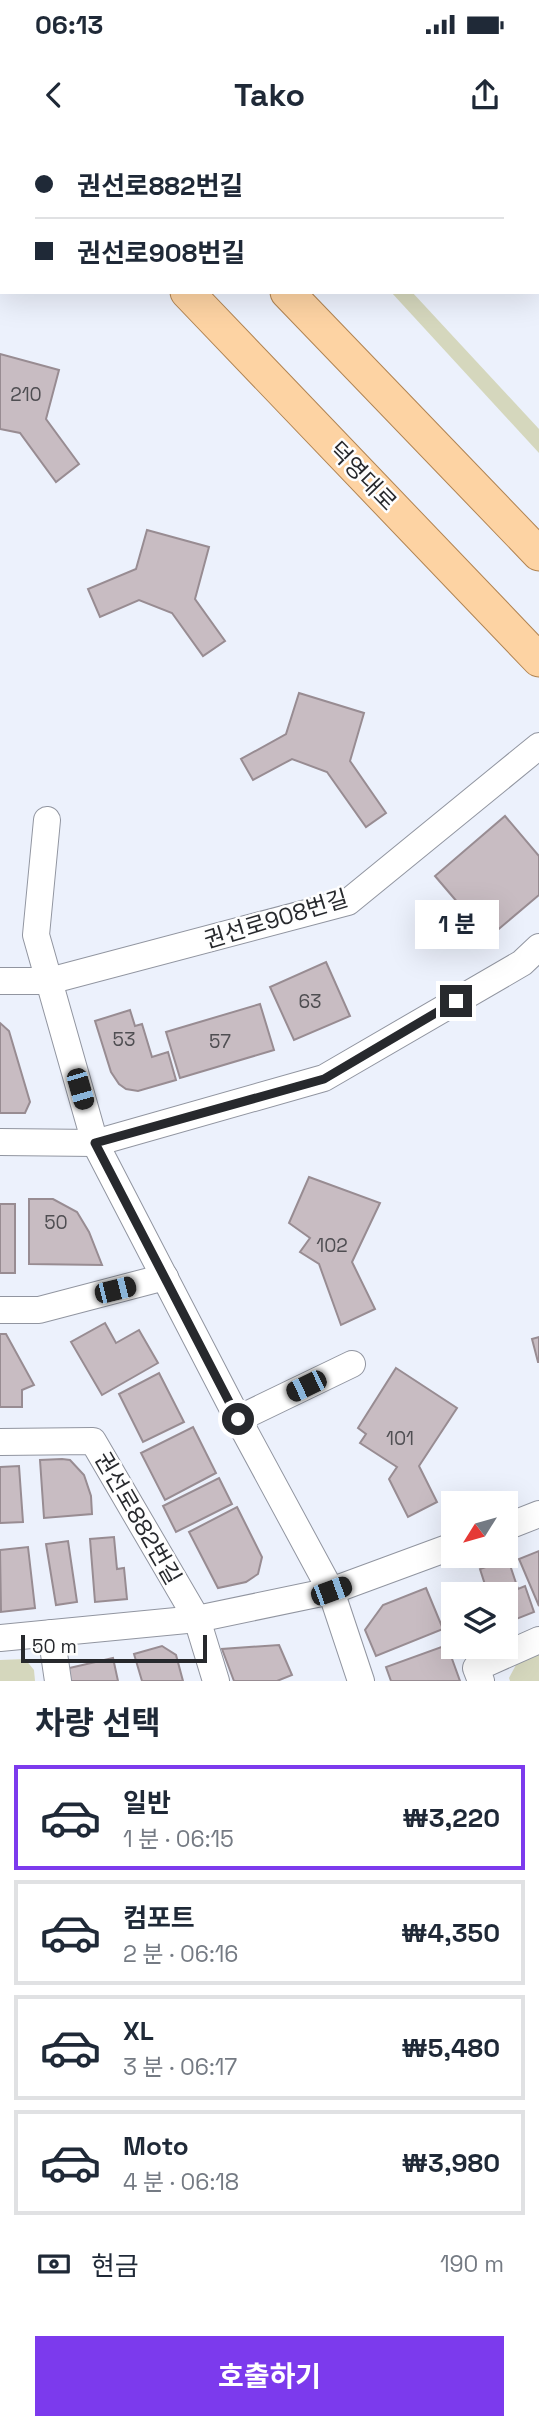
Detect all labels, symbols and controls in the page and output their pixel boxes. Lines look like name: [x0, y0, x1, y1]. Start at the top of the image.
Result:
text: 06:13: [35, 8, 103, 42]
text: Tako: [234, 75, 305, 115]
icon: back: [35, 76, 73, 114]
icon: share: [466, 76, 504, 114]
text: 권선로882번길: [77, 169, 243, 203]
text: 권선로908번길: [77, 236, 245, 270]
house number: 210: [10, 382, 42, 407]
street label: 덕영대로: [323, 435, 403, 517]
street label: 권선로908번길: [200, 883, 352, 955]
callout: 1 분: [414, 900, 498, 948]
text: 1 분: [438, 909, 476, 939]
route end: [440, 985, 472, 1017]
house number: 63: [298, 989, 322, 1014]
house number: 53: [113, 1027, 135, 1052]
house number: 57: [209, 1029, 231, 1054]
car: [65, 1066, 96, 1112]
house number: 50: [44, 1210, 68, 1235]
house number: 102: [316, 1233, 348, 1258]
car: [93, 1275, 138, 1305]
car: [283, 1367, 330, 1405]
route start: [222, 1403, 254, 1435]
house number: 101: [386, 1426, 414, 1451]
street label: 권선로882번길: [88, 1446, 188, 1590]
north arrow: [441, 1491, 518, 1568]
map controls: [441, 1491, 518, 1659]
car: [308, 1574, 355, 1608]
button: layers: [441, 1582, 518, 1659]
scale bar: [21, 1632, 206, 1664]
text: 50 m: [32, 1634, 77, 1659]
text: 차량 선택: [35, 1703, 161, 1743]
icon: car: [39, 1786, 102, 1849]
text: 일반: [123, 1786, 171, 1820]
text: ₩3,220: [402, 1801, 500, 1835]
text: 1 분 · 06:15: [123, 1824, 234, 1854]
icon: car: [39, 1901, 102, 1964]
text: 컴포트: [123, 1901, 195, 1935]
text: ₩4,350: [401, 1916, 500, 1950]
text: 2 분 · 06:16: [123, 1939, 238, 1969]
text: XL: [123, 2014, 154, 2048]
icon: car: [39, 2016, 102, 2079]
text: ₩5,480: [401, 2031, 500, 2065]
text: 3 분 · 06:17: [123, 2052, 237, 2082]
text: Moto: [123, 2129, 189, 2163]
icon: car: [39, 2131, 102, 2194]
text: ₩3,980: [402, 2146, 500, 2180]
text: 4 분 · 06:18: [123, 2167, 239, 2197]
icon: cash: [35, 2245, 73, 2283]
text: 현금: [91, 2249, 139, 2283]
text: 190 m: [440, 2249, 504, 2279]
button: 호출하기: [35, 2336, 504, 2416]

